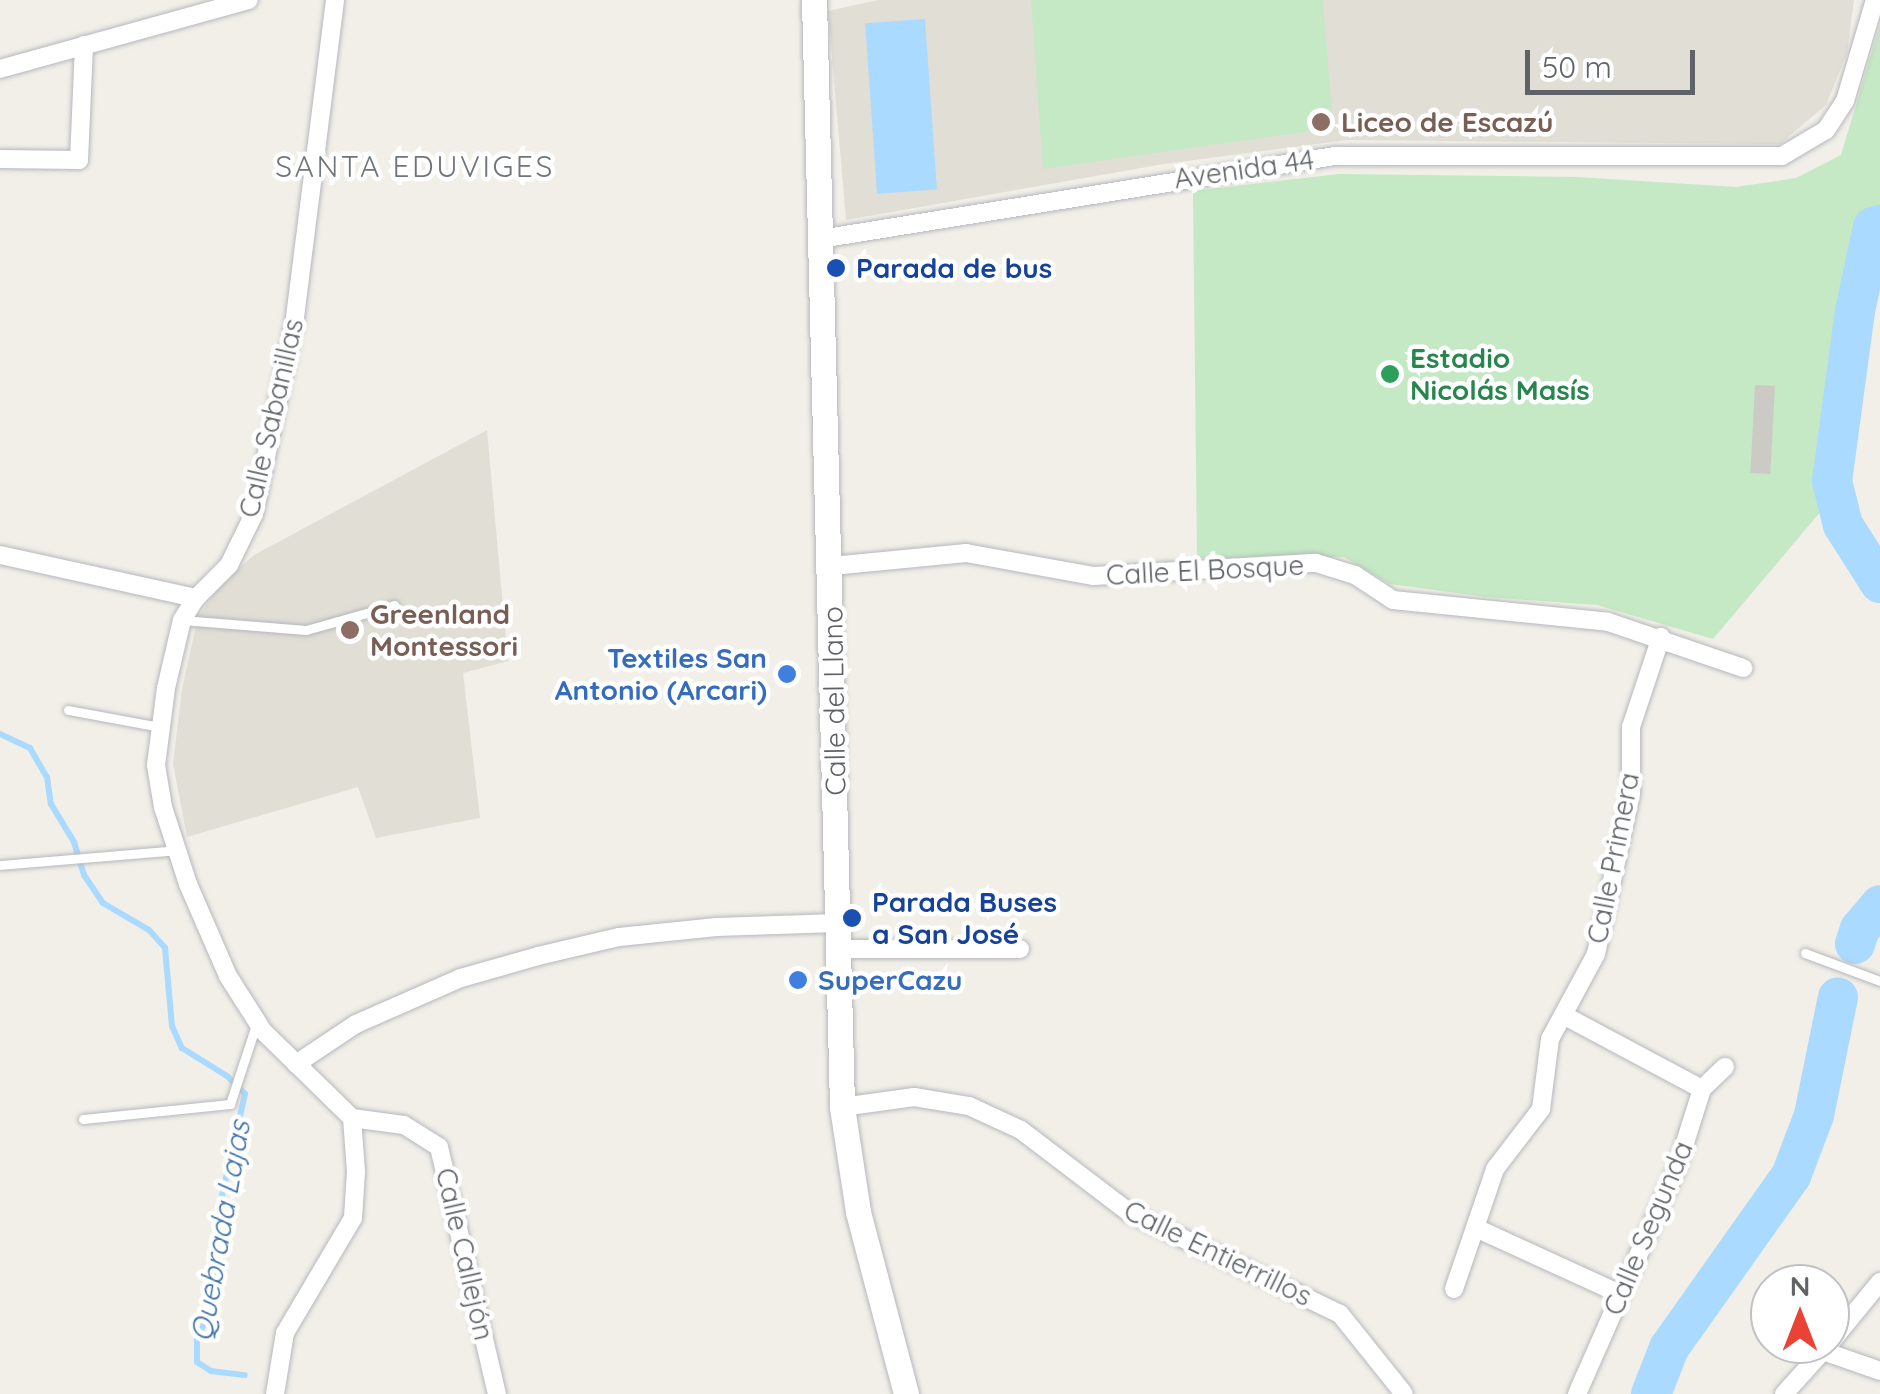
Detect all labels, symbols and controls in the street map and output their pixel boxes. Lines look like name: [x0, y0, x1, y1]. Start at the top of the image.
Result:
scale bar: [1530, 30, 1700, 92]
text: 50 m: [1542, 48, 1612, 86]
place label: Liceo de Escazú: [1341, 105, 1553, 139]
marker: Liceo de Escazú: [1310, 111, 1332, 133]
street label: Avenida 44: [1172, 143, 1316, 195]
district label: SANTA EDUVIGES: [275, 148, 555, 184]
place label: Parada de bus: [856, 251, 1052, 285]
marker: Parada de bus: [825, 257, 847, 279]
street label: Calle Sabanillas: [232, 315, 310, 521]
place label: Estadio Nicolás Masís: [1410, 341, 1590, 407]
marker: Estadio Nicolás Masís: [1379, 363, 1401, 385]
street label: Calle El Bosque: [1105, 548, 1305, 592]
place label: Greenland Montessori: [370, 597, 518, 663]
street label: Calle del Llano: [816, 606, 852, 796]
marker: Greenland Montessori: [339, 619, 361, 641]
place label: Textiles San Antonio (Arcari): [555, 641, 767, 707]
marker: Textiles San Antonio (Arcari): [776, 663, 798, 685]
street label: Calle Primera: [1580, 770, 1646, 946]
place label: Parada Buses a San José: [872, 885, 1057, 951]
marker: Parada Buses a San José: [841, 907, 863, 929]
place label: SuperCazu: [818, 963, 963, 997]
marker: SuperCazu: [787, 969, 809, 991]
water label: Quebrada Lajas: [183, 1118, 257, 1344]
street label: Calle Segunda: [1596, 1136, 1700, 1320]
street label: Calle Callejón: [429, 1165, 501, 1343]
street label: Calle Entierrillos: [1119, 1193, 1317, 1313]
north arrow: [1750, 1264, 1850, 1364]
text: N: [1790, 1268, 1810, 1303]

